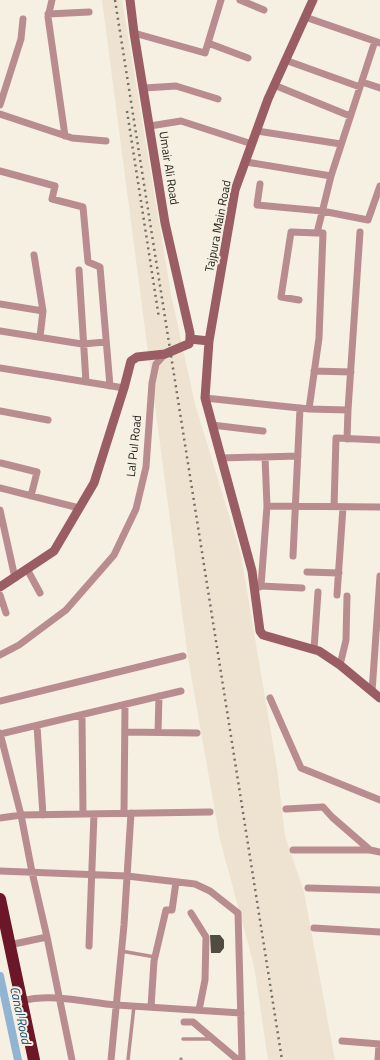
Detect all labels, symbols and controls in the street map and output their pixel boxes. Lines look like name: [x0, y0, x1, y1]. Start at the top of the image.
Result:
street label: Umair Ali Road: [154, 130, 185, 206]
street label: Tajpura Main Road: [199, 178, 236, 273]
street label: Lal Pul Road: [121, 414, 146, 478]
water label: Canal Road: [5, 984, 37, 1047]

